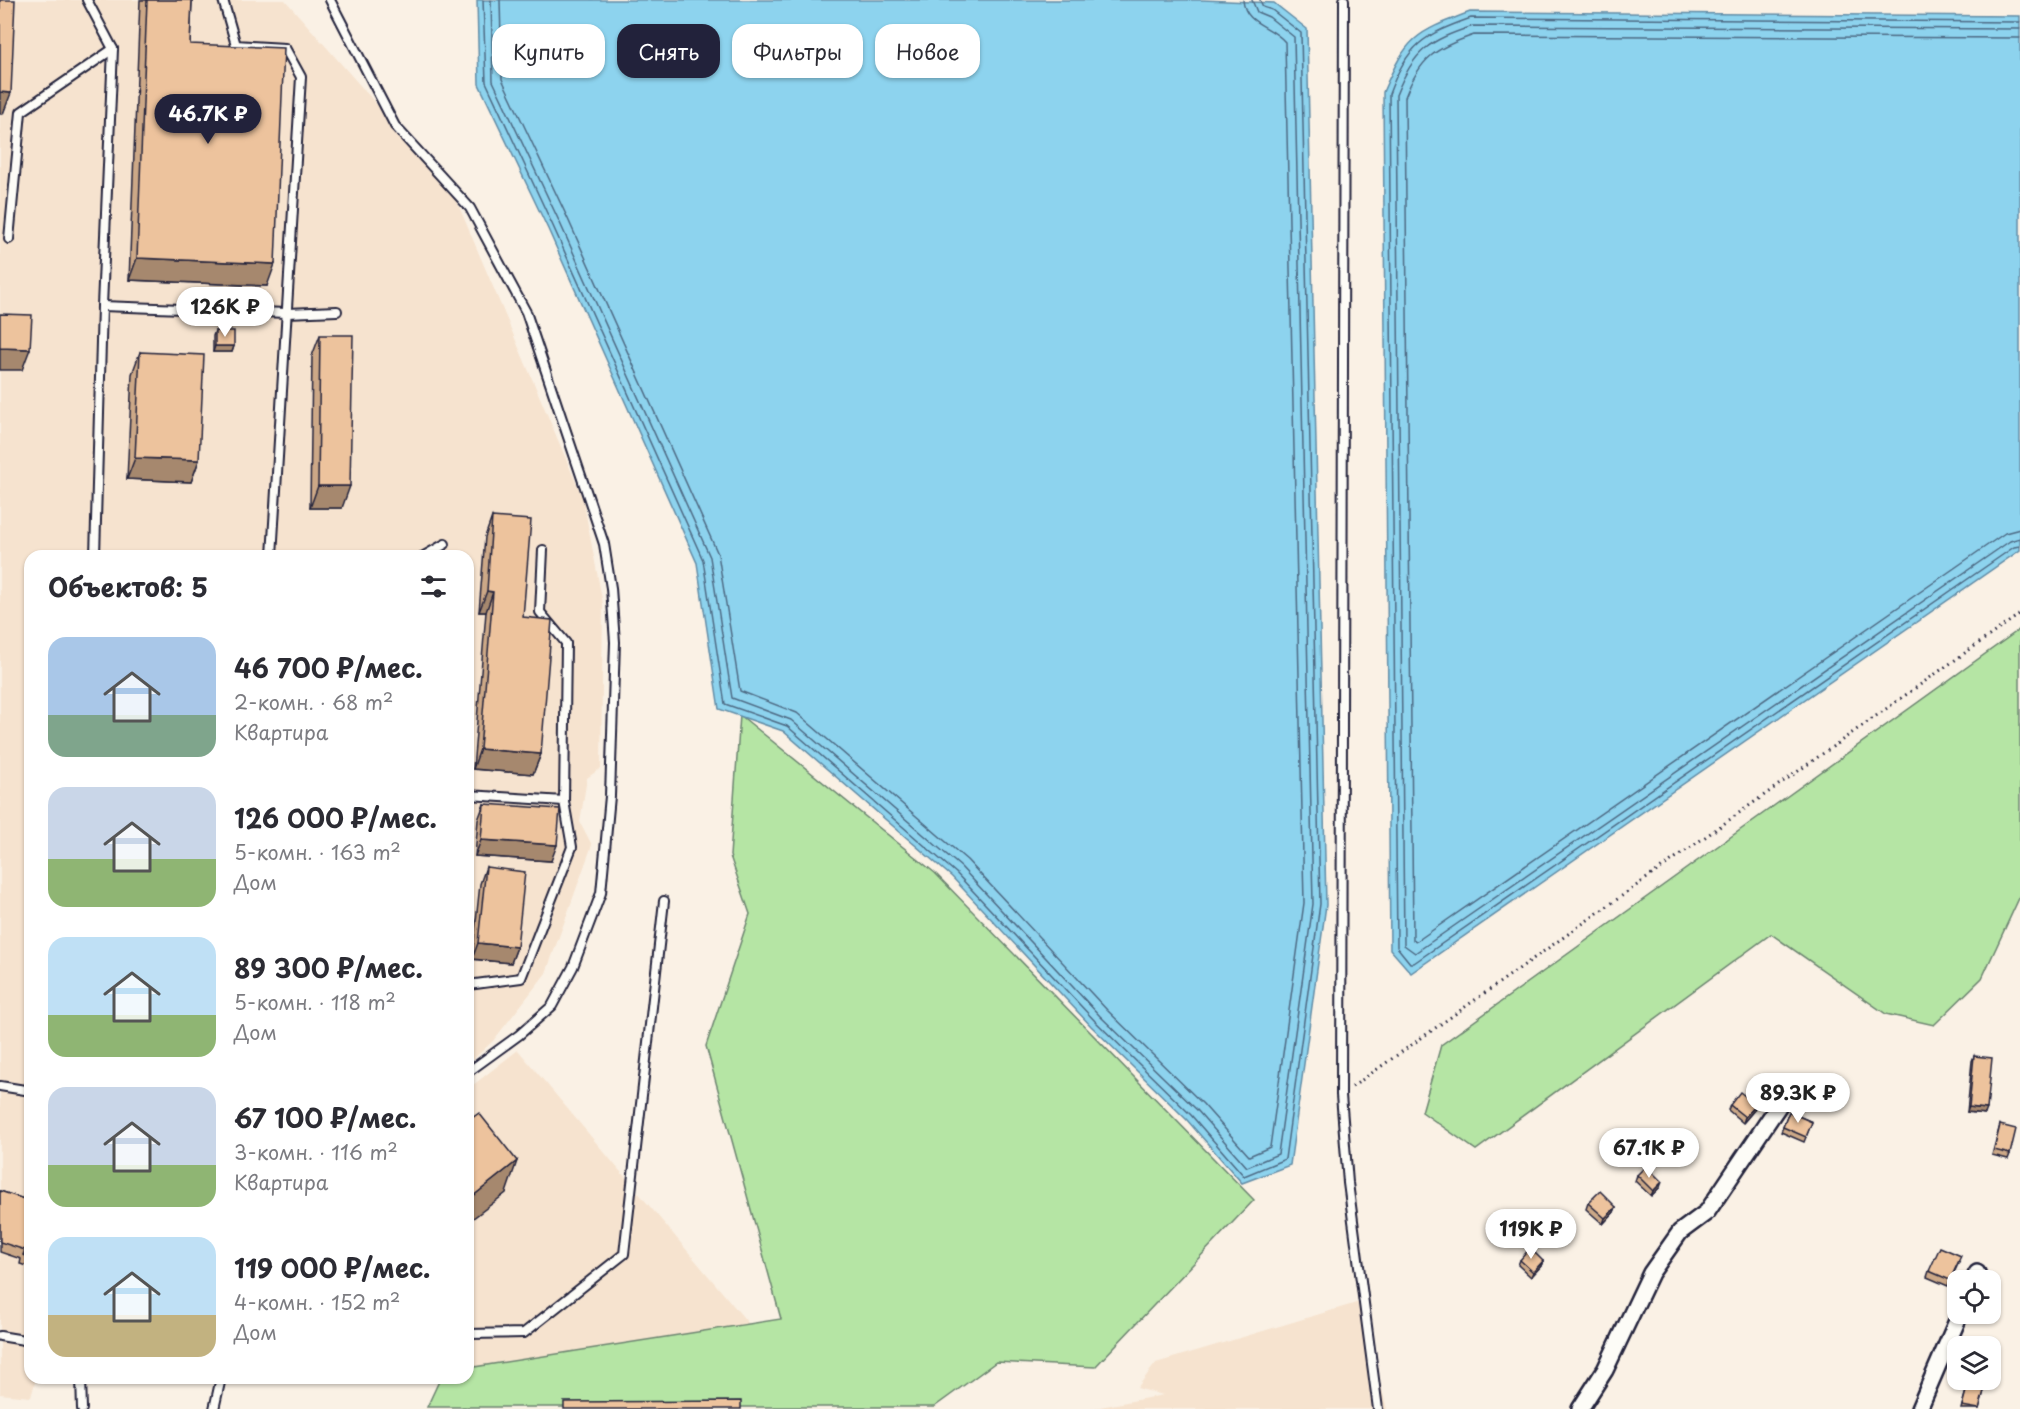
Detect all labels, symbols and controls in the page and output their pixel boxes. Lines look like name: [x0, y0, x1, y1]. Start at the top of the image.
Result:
chip: Купить: [492, 24, 605, 78]
chip: Снять: [617, 24, 720, 78]
chip: Фильтры: [732, 24, 863, 78]
chip: Новое: [875, 24, 980, 78]
pin: 46.7K ₽: [153, 94, 263, 145]
text: 46.7K ₽: [168, 98, 248, 128]
pin: 126K ₽: [176, 287, 274, 338]
text: 126K ₽: [190, 291, 260, 321]
text: Объектов: 5: [48, 567, 208, 606]
icon: filters: [417, 570, 450, 603]
text: 46 700 ₽/мес.: [234, 648, 423, 687]
icon: home: [96, 661, 168, 733]
text: 2-комн. · 68 m²: [234, 687, 393, 717]
text: Квартира: [234, 717, 328, 747]
text: 126 000 ₽/мес.: [234, 798, 437, 837]
icon: home: [96, 811, 168, 883]
text: 5-комн. · 163 m²: [234, 837, 401, 867]
text: Дом: [234, 867, 277, 897]
text: 89 300 ₽/мес.: [234, 948, 423, 987]
icon: home: [96, 961, 168, 1033]
text: 5-комн. · 118 m²: [234, 987, 396, 1017]
text: Дом: [234, 1017, 277, 1047]
pin: 89.3K ₽: [1743, 1073, 1853, 1124]
text: 89.3K ₽: [1760, 1077, 1836, 1107]
text: 67 100 ₽/мес.: [234, 1098, 416, 1137]
icon: home: [96, 1111, 168, 1183]
pin: 67.1K ₽: [1594, 1128, 1704, 1179]
text: 67.1K ₽: [1613, 1132, 1685, 1162]
text: 3-комн. · 116 m²: [234, 1137, 398, 1167]
text: Квартира: [234, 1167, 328, 1197]
pin: 119K ₽: [1482, 1209, 1580, 1260]
text: 119K ₽: [1499, 1213, 1563, 1243]
text: 119 000 ₽/мес.: [234, 1248, 431, 1287]
icon: home: [96, 1261, 168, 1333]
map controls: [1947, 1270, 2001, 1390]
button: locate: [1947, 1270, 2001, 1324]
text: 4-комн. · 152 m²: [234, 1287, 400, 1317]
text: Дом: [234, 1317, 277, 1347]
button: layers: [1947, 1336, 2001, 1390]

